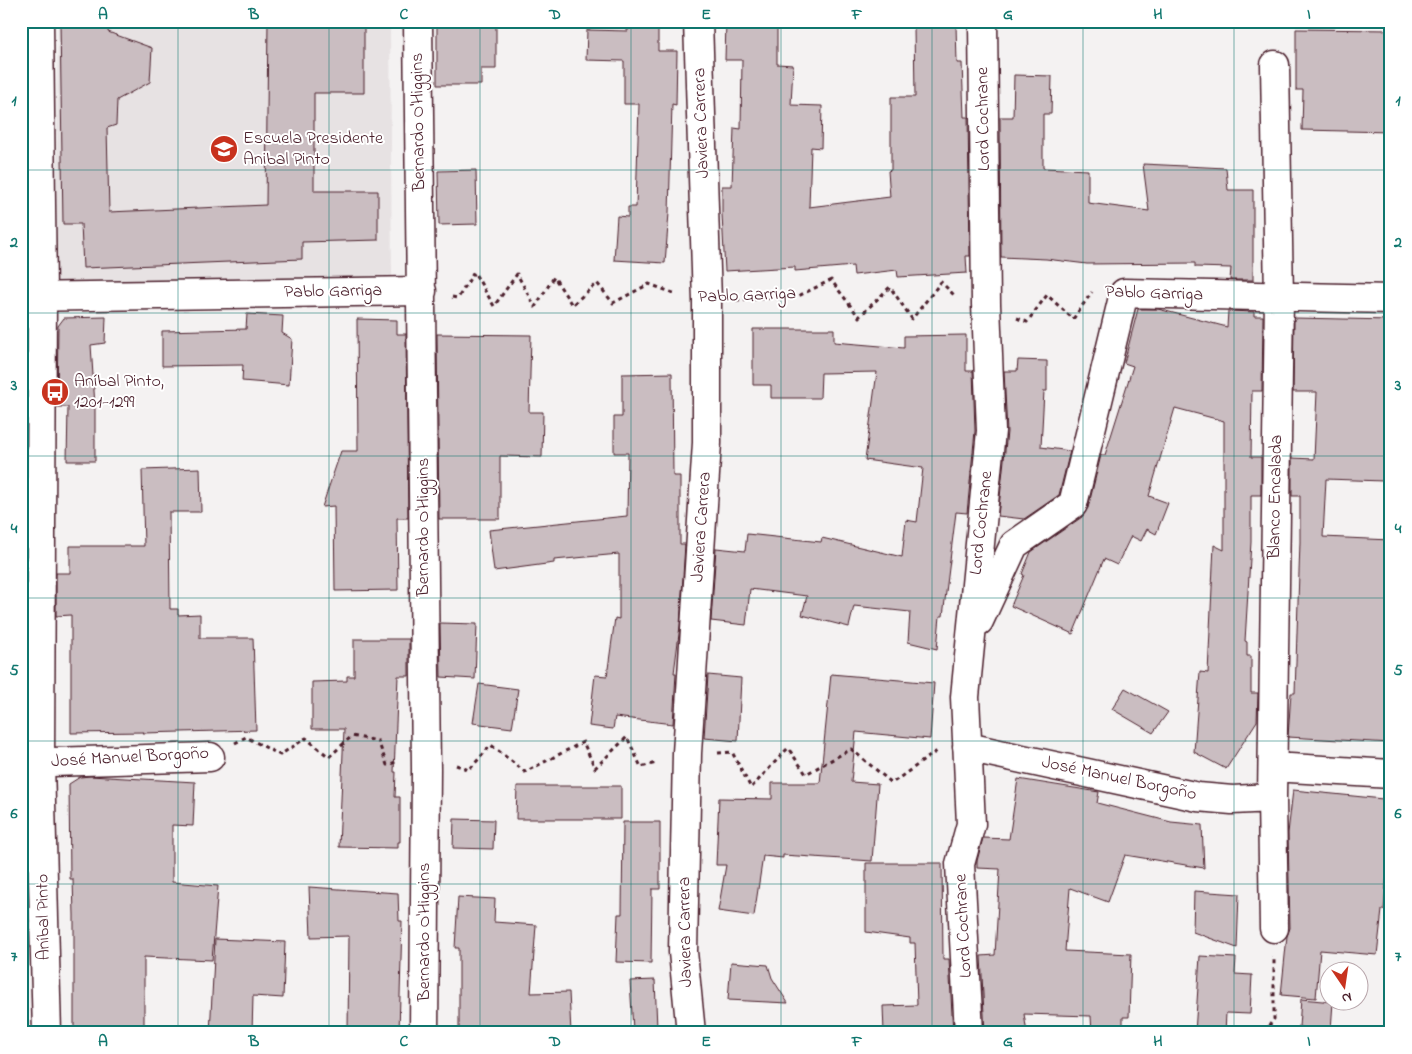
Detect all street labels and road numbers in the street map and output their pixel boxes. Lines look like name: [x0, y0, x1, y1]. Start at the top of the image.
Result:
street label: Bernardo O'Higgins: [405, 52, 434, 193]
street label: Lord Cochrane: [970, 66, 998, 171]
street label: Javiera Carrera: [687, 67, 717, 179]
street label: Pablo Garriga: [284, 278, 382, 307]
street label: Pablo Garriga: [1104, 279, 1203, 310]
street label: Pablo Garriga: [698, 281, 797, 312]
street label: Blanco Encalada: [1262, 434, 1290, 561]
street label: Bernardo O'Higgins: [411, 458, 438, 597]
street label: Lord Cochrane: [964, 469, 1000, 576]
street label: Javiera Carrera: [685, 471, 719, 583]
street label: José Manuel Borgoño: [50, 741, 210, 776]
street label: José Manuel Borgoño: [1039, 750, 1199, 809]
street label: Bernardo O'Higgins: [412, 863, 439, 1002]
street label: Lord Cochrane: [948, 872, 980, 979]
street label: Aníbal Pinto: [30, 873, 58, 961]
street label: Javiera Carrera: [672, 876, 700, 988]

